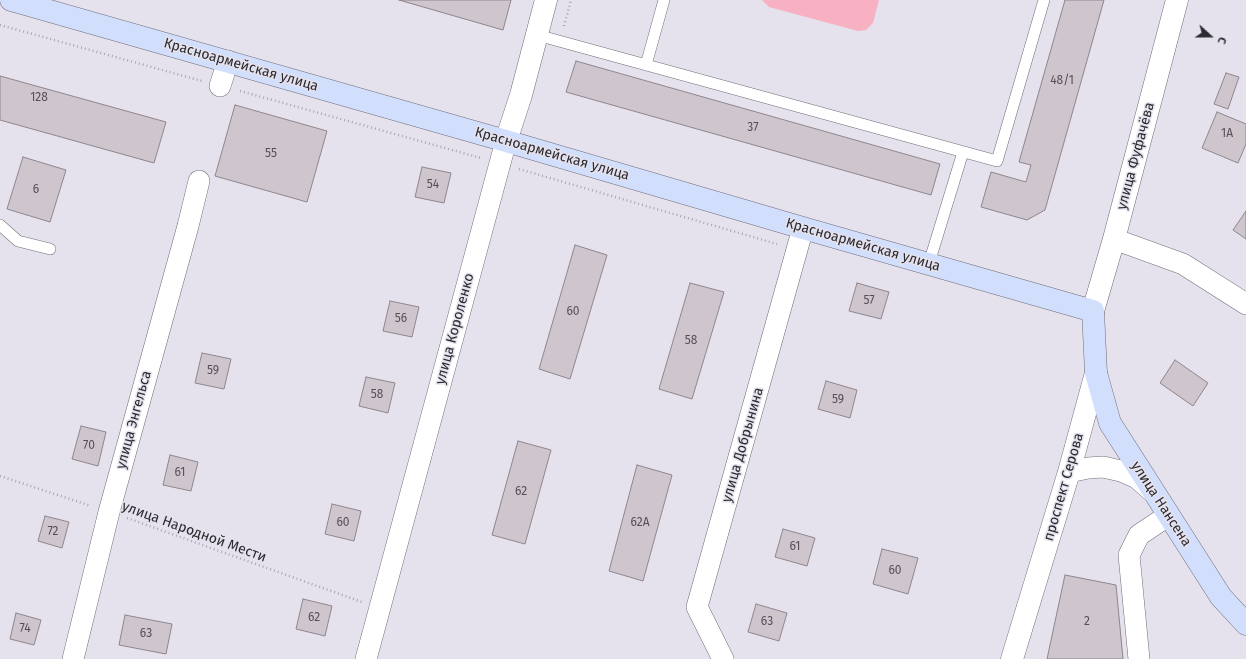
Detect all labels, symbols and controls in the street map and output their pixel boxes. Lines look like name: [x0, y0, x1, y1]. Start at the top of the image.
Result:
north arrow: [1190, 16, 1230, 56]
street label: Красноармейская улица: [162, 35, 320, 95]
text: С: [1214, 35, 1229, 46]
house number: 48/1: [1050, 74, 1074, 88]
house number: 128: [30, 91, 48, 105]
street label: улица Фуфачёва: [1114, 100, 1158, 212]
house number: 37: [747, 121, 759, 135]
street label: Красноармейская улица: [473, 124, 631, 184]
house number: 1А: [1221, 127, 1233, 141]
house number: 55: [265, 147, 277, 161]
house number: 54: [427, 178, 439, 192]
house number: 6: [33, 183, 39, 197]
street label: Красноармейская улица: [784, 215, 942, 275]
street label: улица Короленко: [432, 271, 478, 387]
house number: 57: [863, 294, 875, 308]
house number: 60: [566, 305, 580, 319]
house number: 56: [395, 312, 407, 326]
house number: 58: [685, 334, 697, 348]
house number: 59: [207, 364, 219, 378]
street label: улица Энгельса: [113, 369, 155, 471]
street label: улица Добрынина: [719, 386, 767, 504]
house number: 58: [371, 388, 383, 402]
house number: 59: [832, 393, 844, 407]
street label: проспект Серова: [1041, 431, 1087, 543]
house number: 70: [83, 439, 95, 453]
street label: улица Нансена: [1127, 458, 1195, 550]
house number: 61: [174, 466, 186, 480]
house number: 62: [515, 485, 527, 499]
street label: улица Народной Мести: [119, 498, 269, 566]
house number: 60: [336, 516, 350, 530]
house number: 62А: [630, 516, 650, 530]
house number: 72: [47, 525, 59, 539]
house number: 61: [789, 540, 801, 554]
house number: 60: [888, 564, 902, 578]
house number: 62: [308, 611, 320, 625]
house number: 63: [761, 615, 773, 629]
house number: 2: [1084, 615, 1090, 629]
house number: 74: [19, 622, 31, 636]
house number: 63: [140, 627, 152, 641]

